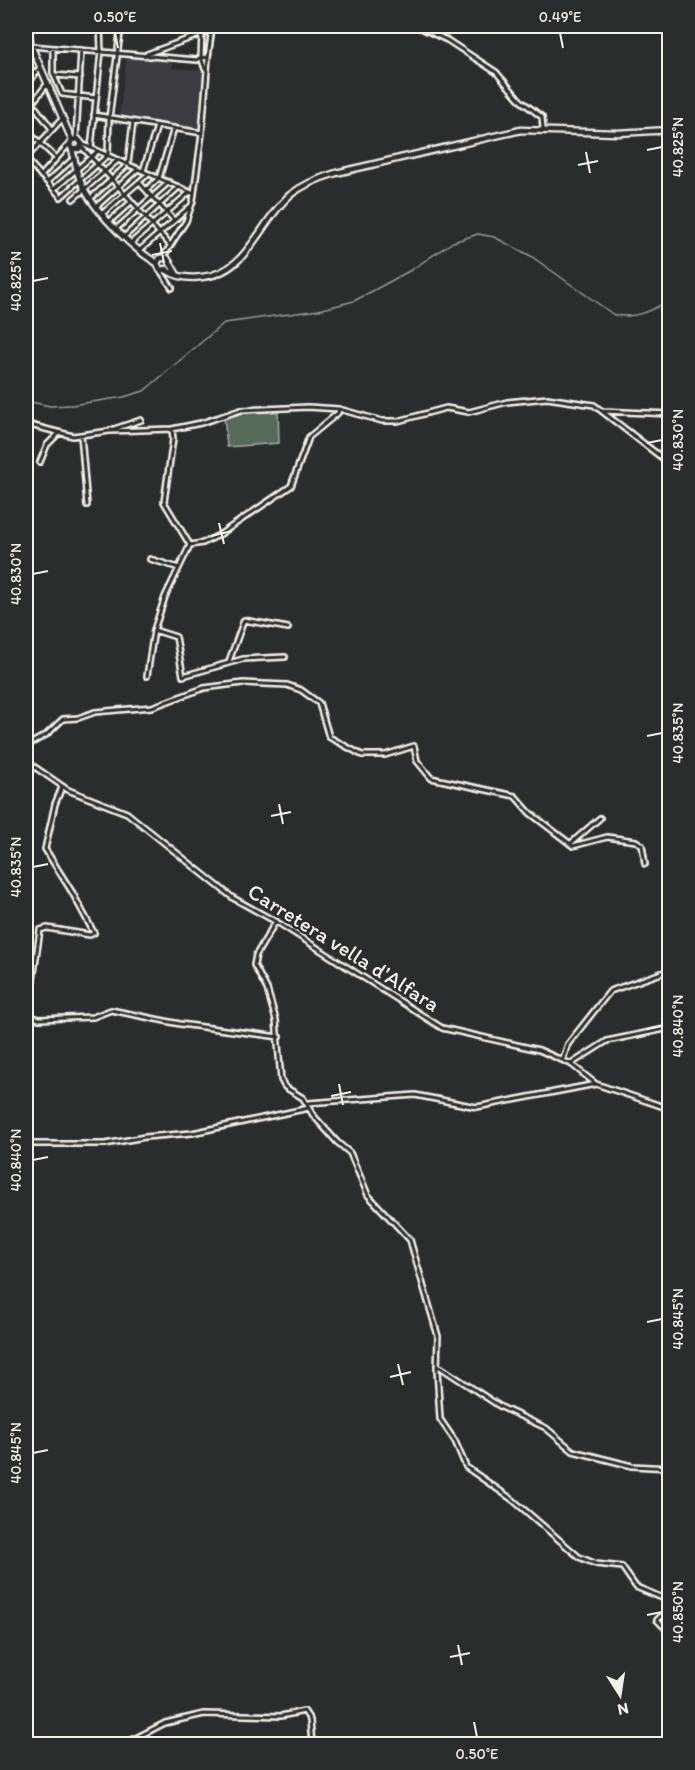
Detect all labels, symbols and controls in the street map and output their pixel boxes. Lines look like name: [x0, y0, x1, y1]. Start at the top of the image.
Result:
text: 0.50°E: [94, 8, 136, 26]
text: 0.49°E: [539, 8, 581, 26]
text: 40.825°N: [669, 117, 687, 177]
text: 40.825°N: [7, 251, 25, 311]
text: 40.830°N: [669, 409, 687, 471]
text: 40.830°N: [7, 543, 25, 605]
text: 40.835°N: [669, 703, 687, 763]
text: 40.835°N: [7, 837, 25, 897]
street label: Carretera vella d'Alfara: [243, 877, 445, 1018]
text: 40.840°N: [669, 995, 687, 1057]
text: 40.840°N: [7, 1129, 25, 1191]
text: 40.845°N: [669, 1288, 687, 1350]
text: 40.845°N: [7, 1422, 25, 1484]
text: 40.850°N: [669, 1581, 687, 1643]
north arrow: [590, 1665, 650, 1725]
text: N: [616, 1699, 630, 1720]
text: 0.50°E: [456, 1745, 498, 1763]

